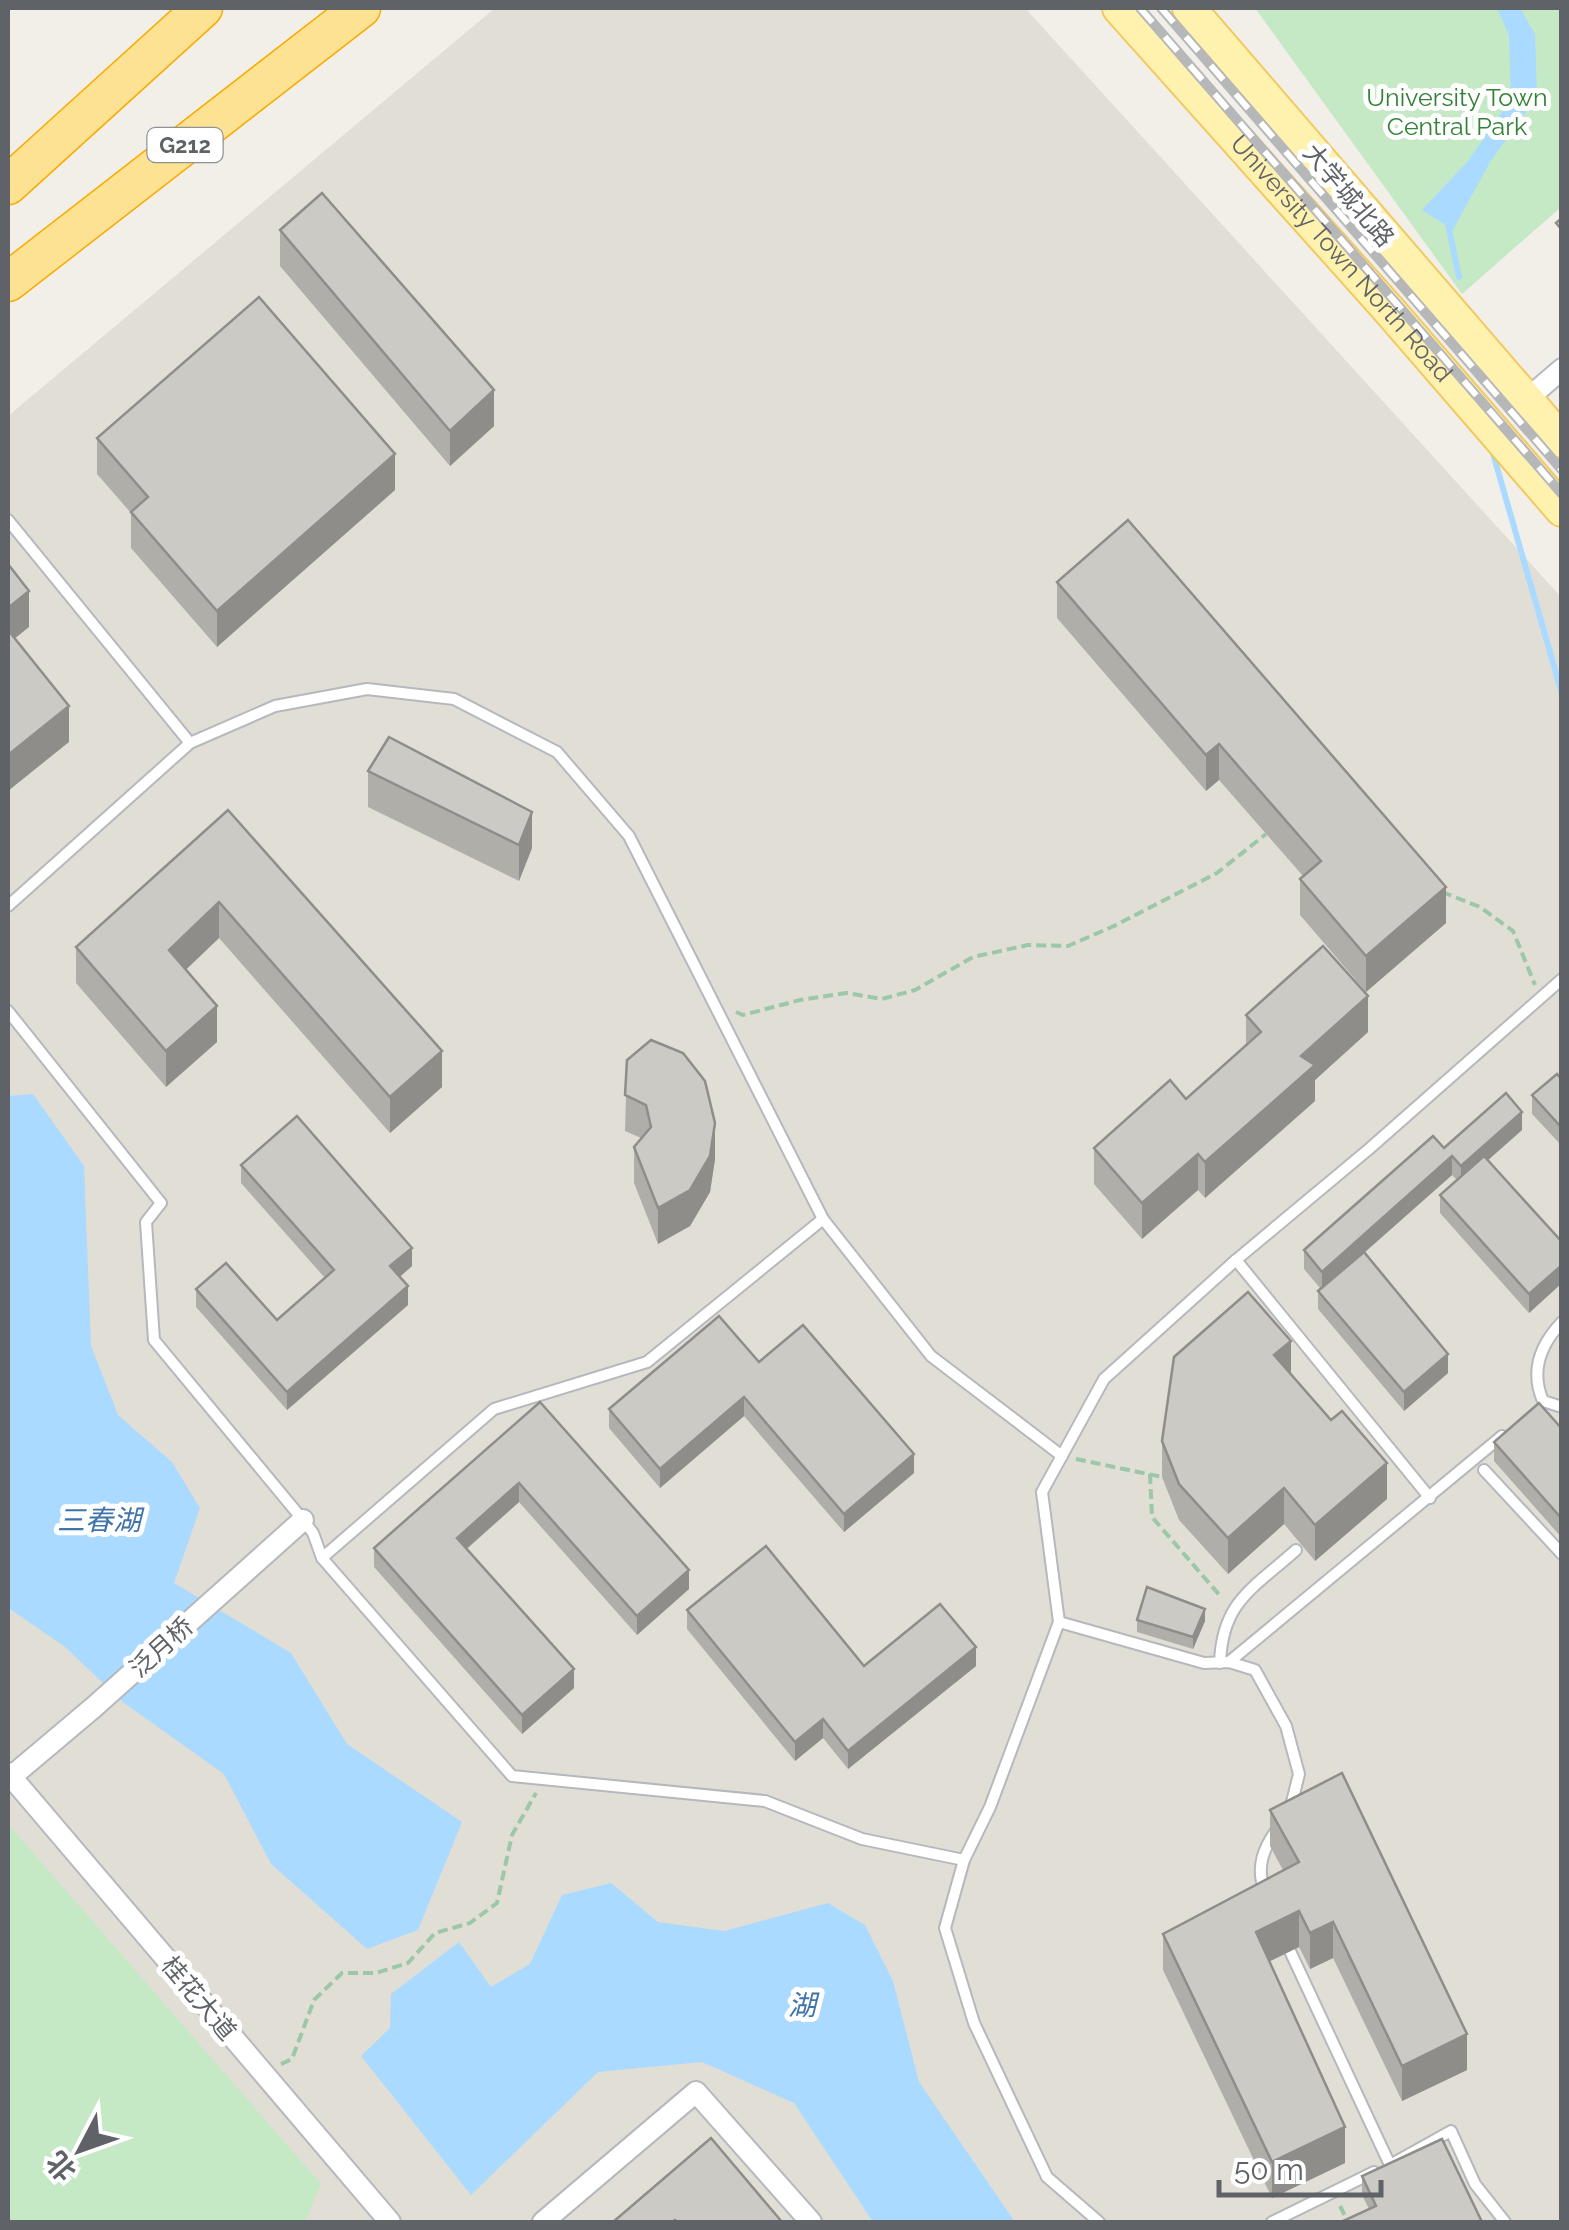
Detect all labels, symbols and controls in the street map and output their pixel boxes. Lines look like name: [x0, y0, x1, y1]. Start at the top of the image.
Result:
park label: University Town Central Park: [1366, 82, 1548, 141]
road number: G212: [148, 128, 222, 162]
street label: University Town North Road: [1224, 129, 1459, 388]
street label: 大学城北路: [1297, 137, 1401, 253]
water label: 三春湖: [57, 1504, 145, 1537]
street label: 泛月桥: [123, 1611, 199, 1683]
street label: 桂花大道: [155, 1950, 243, 2046]
water label: 湖: [788, 1989, 820, 2022]
north arrow: [30, 2100, 130, 2200]
scale bar: [1219, 2135, 1382, 2197]
text: 北: [40, 2145, 83, 2187]
text: 50 m: [1234, 2152, 1304, 2187]

